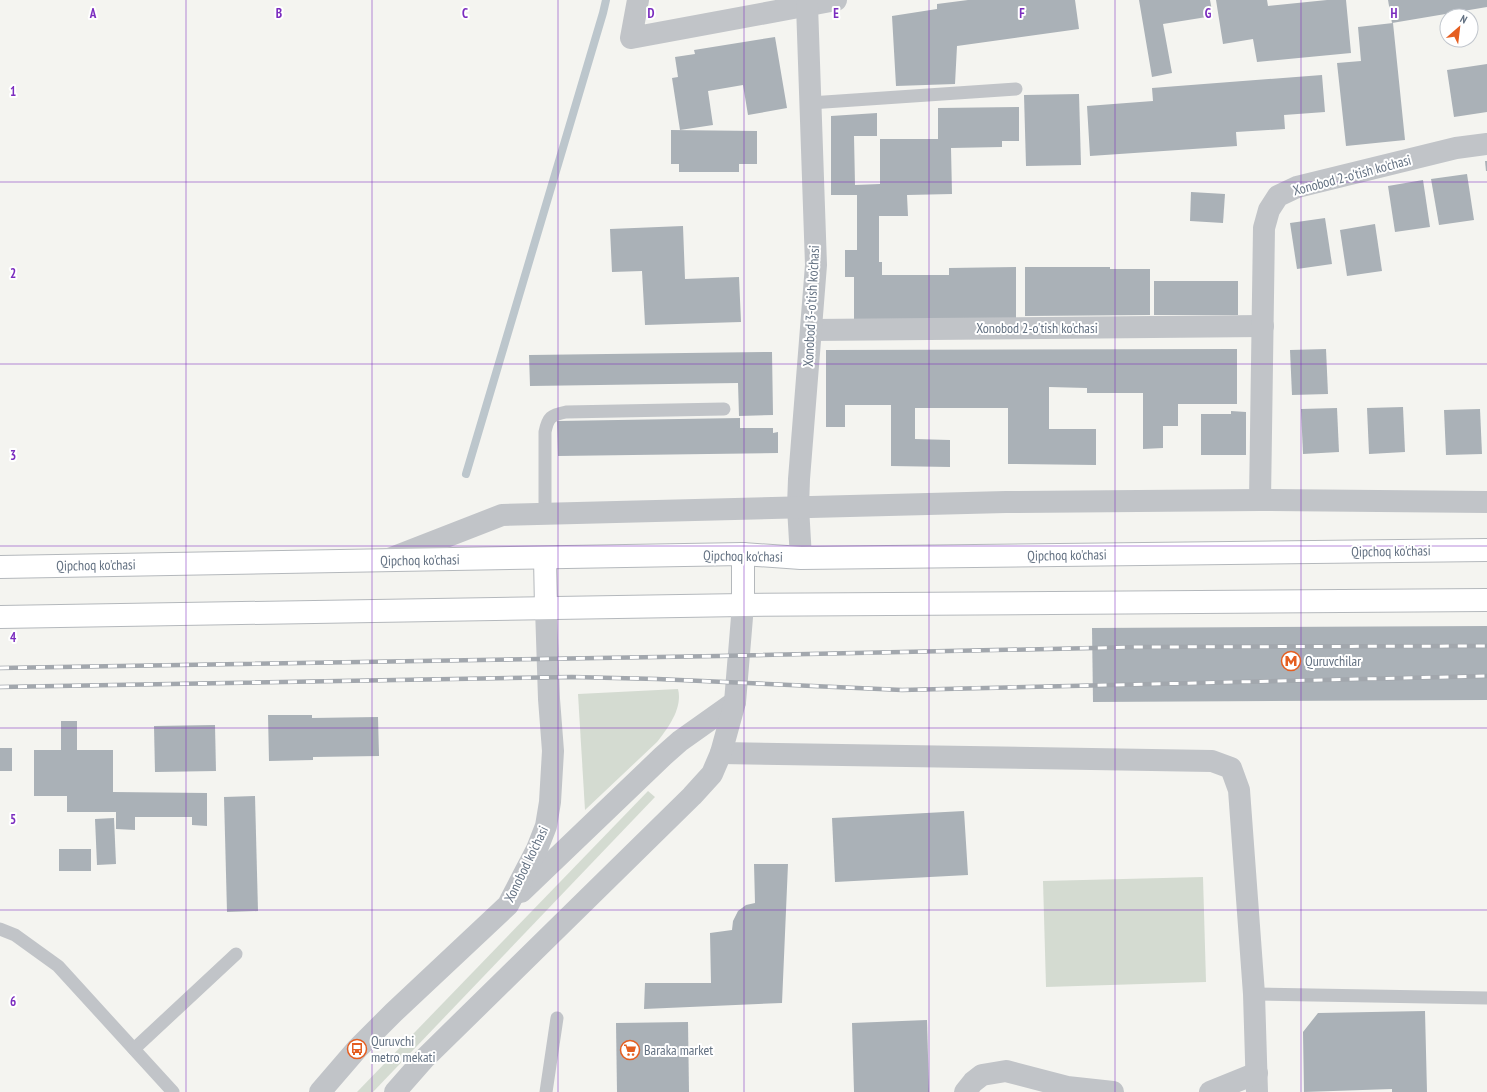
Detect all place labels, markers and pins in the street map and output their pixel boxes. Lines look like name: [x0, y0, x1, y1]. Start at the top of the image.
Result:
metro station icon: Quruvchilar: [1280, 650, 1302, 672]
place label: Quruvchilar: [1305, 652, 1361, 670]
place label: Quruvchi metro mekati: [371, 1032, 435, 1066]
bus stop icon: Quruvchi metro mekati: [346, 1038, 368, 1060]
supermarket icon: Baraka market: [619, 1039, 641, 1061]
place label: Baraka market: [644, 1041, 713, 1059]

